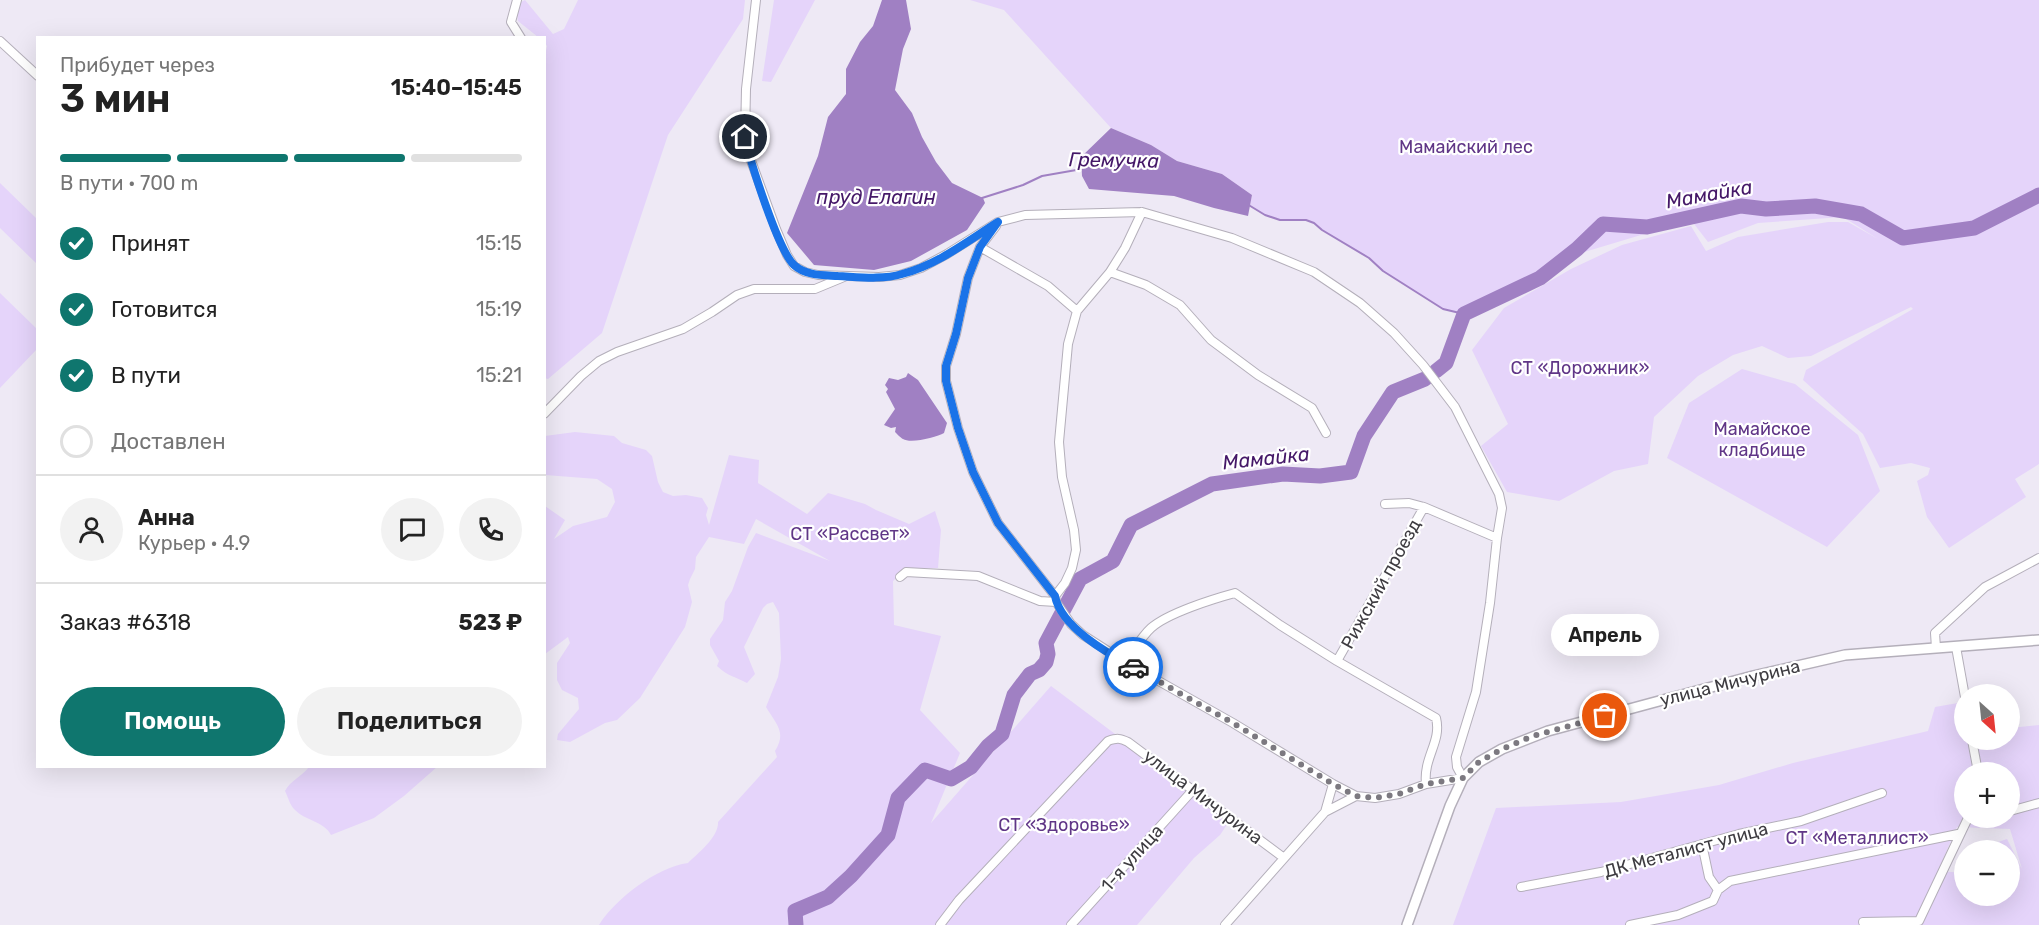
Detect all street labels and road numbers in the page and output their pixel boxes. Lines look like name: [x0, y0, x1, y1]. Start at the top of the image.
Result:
street label: Рижский проезд: [1336, 515, 1426, 653]
street label: улица Мичурина: [1658, 655, 1802, 711]
street label: улица Мичурина: [1139, 745, 1267, 849]
street label: ДК Металист улица: [1602, 818, 1770, 882]
street label: 1-я улица: [1096, 820, 1168, 896]

